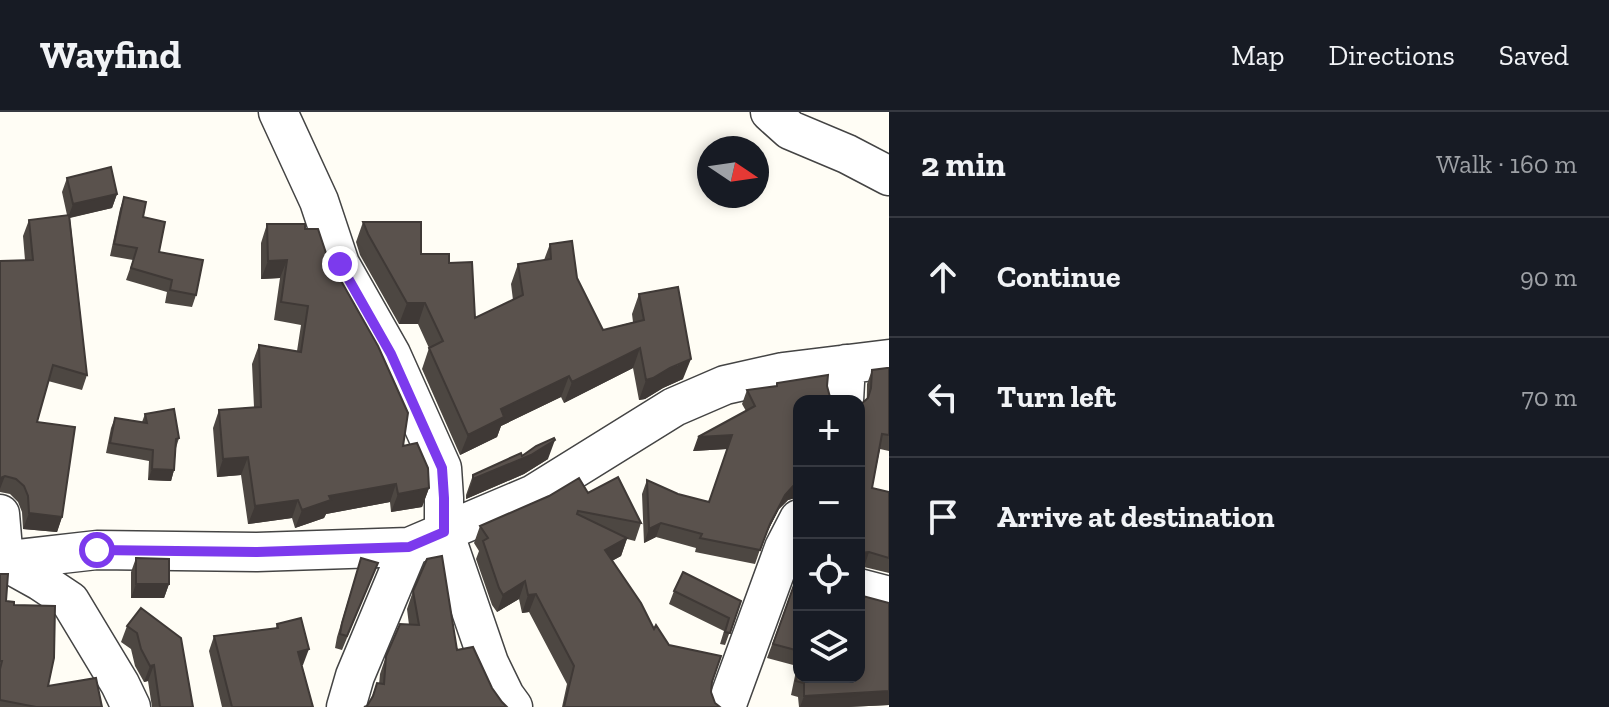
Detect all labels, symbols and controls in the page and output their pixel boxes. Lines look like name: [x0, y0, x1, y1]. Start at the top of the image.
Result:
text: Wayfind: [40, 32, 181, 78]
text: Map: [1231, 39, 1284, 72]
text: Directions: [1328, 39, 1455, 72]
text: Saved: [1499, 39, 1569, 72]
north arrow: [697, 136, 769, 208]
text: 2 min: [921, 144, 1006, 185]
text: Walk · 160 m: [1436, 148, 1577, 180]
route end: [322, 246, 358, 282]
icon: ahead: [921, 255, 965, 299]
text: Continue: [997, 259, 1121, 295]
text: 90 m: [1520, 261, 1577, 293]
icon: left: [921, 375, 965, 419]
text: Turn left: [997, 379, 1116, 415]
text: 70 m: [1521, 381, 1577, 413]
map controls: [793, 395, 865, 683]
button: +: [793, 395, 865, 467]
button: −: [793, 467, 865, 539]
icon: arrive: [921, 495, 965, 539]
text: Arrive at destination: [997, 499, 1274, 535]
route start: [79, 532, 115, 568]
button: locate: [793, 539, 865, 611]
button: layers: [793, 611, 865, 683]

